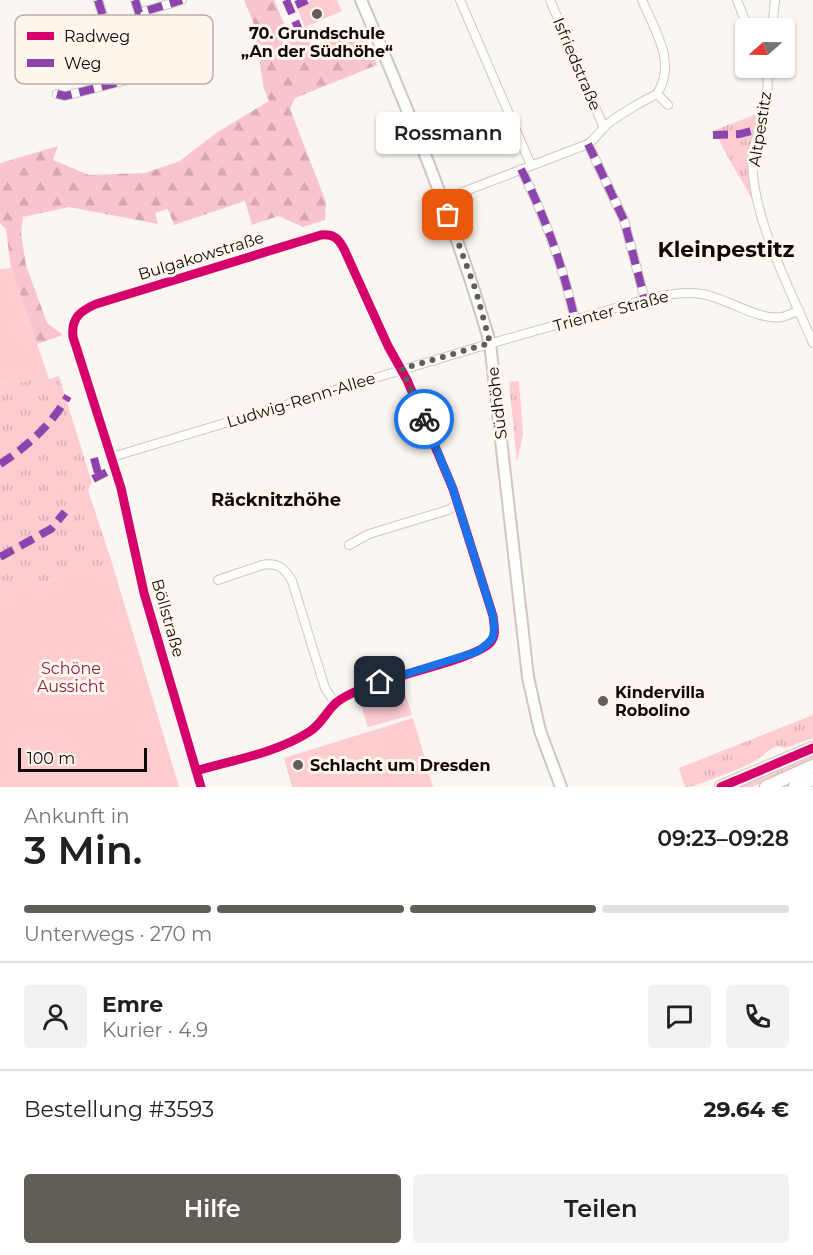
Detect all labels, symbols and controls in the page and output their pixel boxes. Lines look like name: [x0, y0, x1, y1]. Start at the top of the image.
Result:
marker: 70. Grundschule „An der Südhöhe“: [310, 7, 324, 21]
legend: [15, 15, 213, 84]
street label: Isfriedstraße: [549, 15, 605, 113]
north arrow: [735, 18, 795, 78]
map controls: [735, 18, 795, 78]
place label: 70. Grundschule „An der Südhöhe“: [241, 24, 393, 61]
text: Radweg: [64, 27, 130, 46]
text: Weg: [64, 54, 102, 73]
street label: Altpestitz: [745, 90, 775, 168]
callout: Rossmann: [376, 113, 520, 155]
text: Rossmann: [394, 121, 502, 145]
pin: [422, 189, 473, 240]
icon: bag: [431, 198, 464, 231]
street label: Bulgakowstraße: [136, 228, 266, 284]
district label: Kleinpestitz: [657, 236, 795, 263]
street label: Trienter Straße: [551, 287, 671, 335]
street label: Südhöhe: [483, 366, 511, 440]
street label: Ludwig-Renn-Allee: [224, 368, 378, 432]
courier: [394, 389, 454, 449]
icon: bike: [408, 403, 441, 436]
district label: Räcknitzhöhe: [211, 489, 341, 511]
street label: Böllstraße: [148, 577, 188, 659]
pin: [354, 656, 405, 707]
park label: Schöne Aussicht: [37, 659, 106, 696]
icon: home: [363, 665, 396, 698]
place label: Kindervilla Robolino: [615, 683, 705, 720]
marker: Kindervilla Robolino: [596, 694, 610, 708]
scale bar: [18, 745, 147, 772]
text: 100 m: [27, 749, 75, 768]
place label: Schlacht um Dresden: [310, 756, 490, 775]
marker: Schlacht um Dresden: [291, 758, 305, 772]
text: Ankunft in: [24, 804, 130, 828]
text: 09:23–09:28: [657, 825, 789, 852]
text: 3 Min.: [24, 826, 142, 874]
text: Unterwegs · 270 m: [24, 922, 212, 946]
button: person: [24, 985, 87, 1048]
button: chat: [648, 985, 711, 1048]
button: phone: [726, 985, 789, 1048]
text: Emre: [102, 991, 163, 1018]
text: Kurier · 4.9: [102, 1018, 208, 1042]
text: Bestellung #3593: [24, 1096, 214, 1123]
text: 29.64 €: [704, 1096, 789, 1123]
button: Hilfe: [24, 1174, 401, 1243]
button: Teilen: [413, 1174, 789, 1243]

